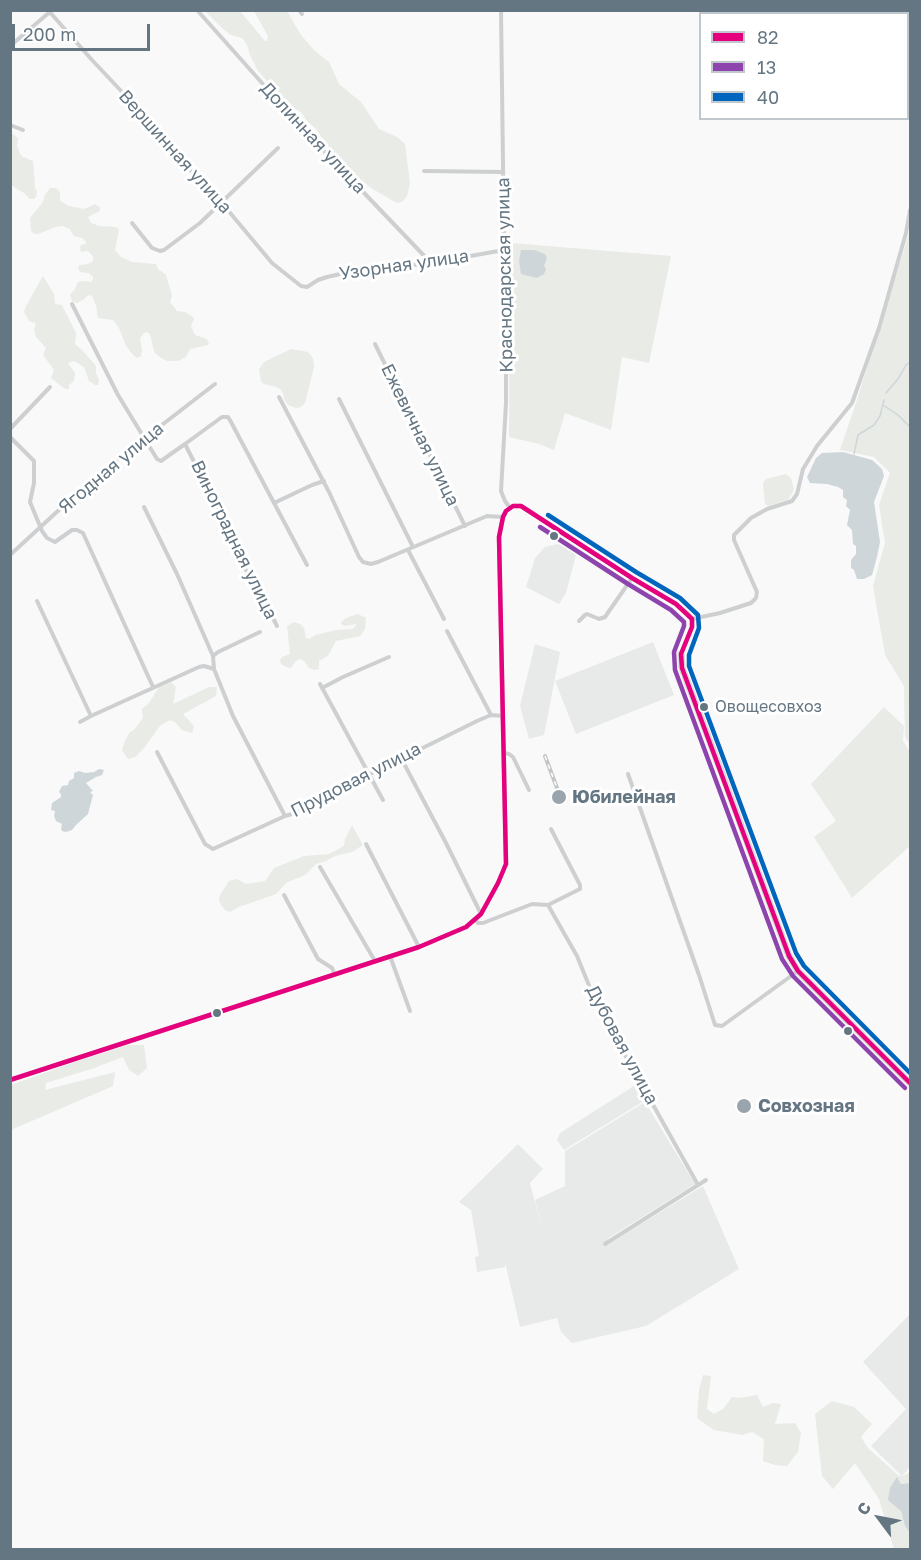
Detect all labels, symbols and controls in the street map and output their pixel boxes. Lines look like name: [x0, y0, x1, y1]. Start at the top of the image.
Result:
scale bar: [15, 12, 153, 50]
legend: [699, 12, 909, 120]
text: 200 m: [23, 23, 76, 45]
text: 82: [757, 26, 778, 48]
text: 13: [757, 56, 776, 78]
street label: Долинная улица: [256, 78, 370, 198]
street label: Вершинная улица: [114, 86, 236, 218]
text: 40: [757, 86, 779, 108]
street label: Краснодарская улица: [492, 177, 518, 373]
street label: Узорная улица: [338, 245, 470, 285]
street label: Ежевичная улица: [376, 360, 464, 510]
street label: Ягодная улица: [54, 418, 168, 518]
street label: Виноградная улица: [186, 457, 282, 623]
unlabelled marker: [548, 530, 560, 542]
place label: Овощесовхоз: [715, 697, 822, 717]
marker: Овощесовхоз: [698, 701, 710, 713]
street label: Прудовая улица: [287, 738, 425, 822]
place label: Юбилейная: [572, 786, 676, 808]
marker: Юбилейная: [550, 788, 568, 806]
street label: Дубовая улица: [581, 982, 663, 1108]
unlabelled marker: [211, 1007, 223, 1019]
unlabelled marker: [842, 1025, 854, 1037]
place label: Совхозная: [758, 1095, 855, 1117]
marker: Совхозная: [735, 1097, 753, 1115]
north arrow: [849, 1488, 909, 1548]
text: С: [852, 1498, 875, 1519]

